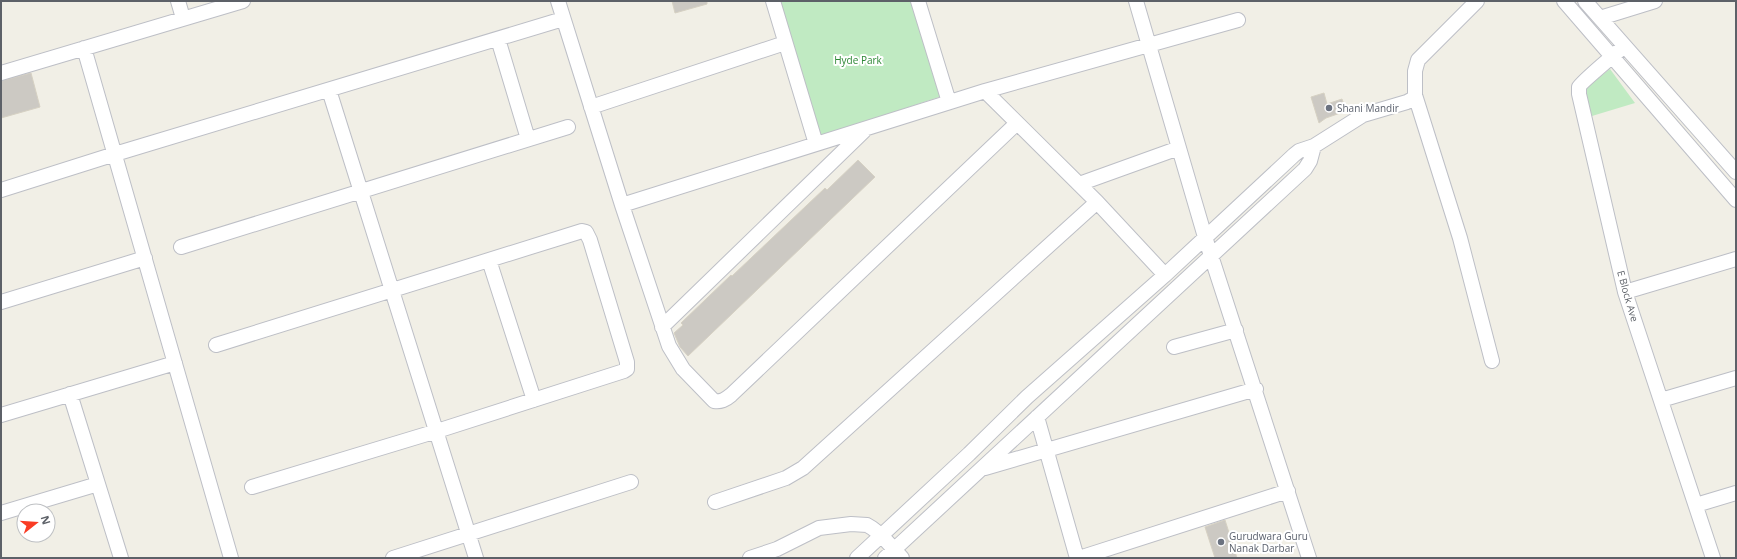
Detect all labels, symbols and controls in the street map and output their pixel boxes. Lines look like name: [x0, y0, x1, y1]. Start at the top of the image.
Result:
park label: Hyde Park: [834, 53, 883, 67]
place label: Shani Mandir: [1337, 101, 1399, 115]
marker: Shani Mandir: [1324, 103, 1334, 113]
street label: E Block Ave: [1614, 269, 1642, 324]
north arrow: [16, 503, 56, 543]
text: N: [38, 513, 55, 526]
place label: Gurudwara Guru Nanak Darbar: [1229, 529, 1308, 555]
marker: Gurudwara Guru Nanak Darbar: [1216, 537, 1226, 547]

